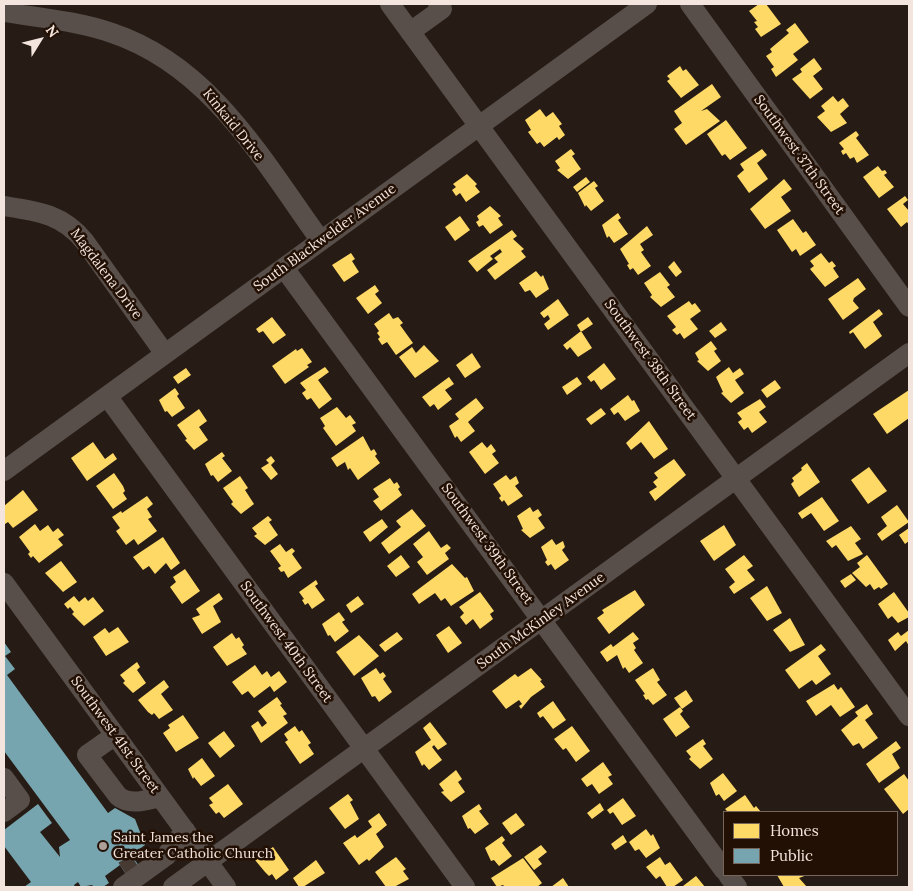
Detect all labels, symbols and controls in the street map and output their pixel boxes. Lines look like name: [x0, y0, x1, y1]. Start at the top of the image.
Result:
north arrow: [15, 15, 65, 65]
text: N: [42, 22, 63, 41]
street label: Kinkaid Drive: [199, 86, 267, 164]
street label: Southwest 37th Street: [750, 92, 848, 218]
street label: South Blackwelder Avenue: [250, 181, 400, 295]
street label: Magdalena Drive: [66, 225, 146, 323]
street label: Southwest 38th Street: [601, 296, 699, 424]
street label: Southwest 39th Street: [437, 480, 537, 608]
street label: South McKinley Avenue: [474, 569, 608, 673]
street label: Southwest 40th Street: [236, 578, 336, 706]
street label: Southwest 41st Street: [67, 673, 163, 797]
legend: [723, 811, 898, 876]
text: Homes: [770, 821, 819, 840]
place label: Saint James the Greater Catholic Church: [113, 830, 273, 862]
marker: Saint James the Greater Catholic Church: [97, 840, 109, 852]
text: Public: [770, 846, 813, 865]

